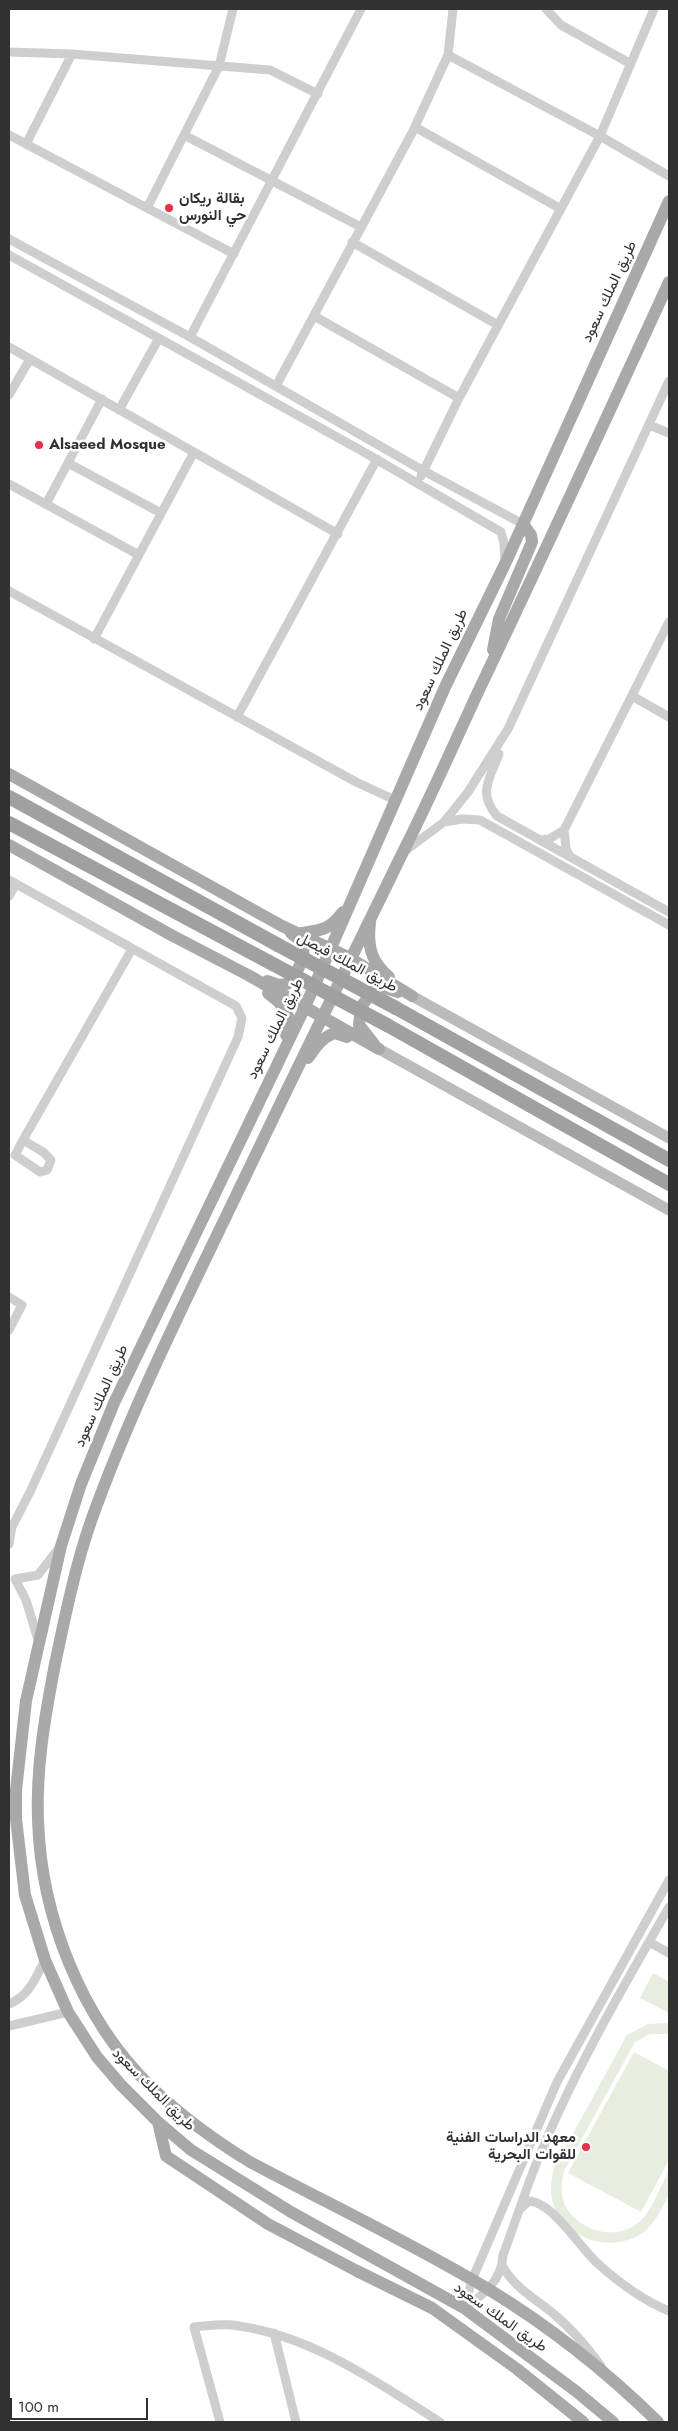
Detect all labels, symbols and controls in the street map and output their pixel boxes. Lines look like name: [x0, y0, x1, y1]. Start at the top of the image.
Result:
place label: بقالة ريكان حي النورس: [179, 190, 246, 225]
marker: بقالة ريكان حي النورس: [163, 202, 175, 214]
street label: طريق الملك سعود: [579, 238, 641, 346]
place label: Alsaeed Mosque: [49, 436, 165, 454]
marker: Alsaeed Mosque: [33, 439, 45, 451]
street label: طريق الملك سعود: [410, 606, 472, 714]
street label: طريق الملك فيصل: [294, 929, 400, 997]
street label: طريق الملك سعود: [244, 976, 308, 1082]
street label: طريق الملك سعود: [71, 1342, 133, 1450]
street label: طريق الملك سعود: [108, 2045, 198, 2135]
place label: معهد الدراسات الفنية للقوات البحرية: [446, 2129, 576, 2164]
marker: معهد الدراسات الفنية للقوات البحرية: [580, 2141, 592, 2153]
street label: طريق الملك سعود: [450, 2279, 550, 2357]
scale bar: [12, 2388, 150, 2420]
text: 100 m: [18, 2396, 59, 2418]

